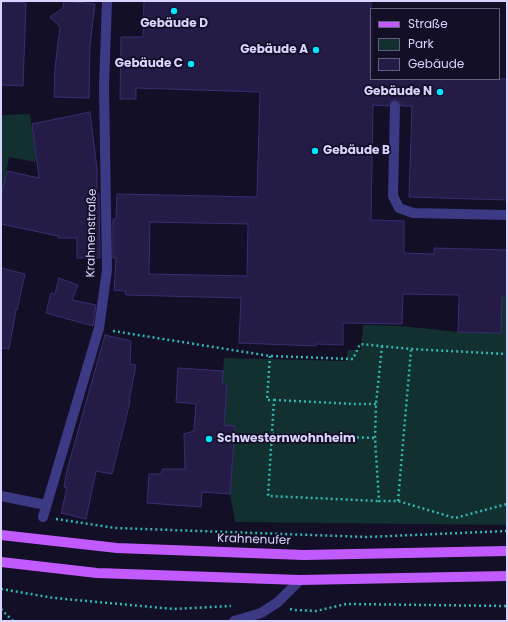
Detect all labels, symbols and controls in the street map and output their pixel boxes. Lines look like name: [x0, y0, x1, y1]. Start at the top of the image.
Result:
marker: Gebäude D: [169, 6, 179, 16]
legend: [370, 8, 500, 80]
text: Straße: [408, 15, 448, 32]
place label: Gebäude D: [140, 17, 208, 31]
text: Park: [408, 35, 434, 52]
place label: Gebäude A: [240, 43, 308, 57]
marker: Gebäude A: [311, 45, 321, 55]
text: Gebäude: [408, 55, 464, 72]
place label: Gebäude C: [115, 57, 183, 71]
marker: Gebäude C: [186, 59, 196, 69]
place label: Gebäude N: [364, 85, 432, 99]
marker: Gebäude N: [435, 87, 445, 97]
place label: Gebäude B: [323, 144, 390, 158]
marker: Gebäude B: [310, 146, 320, 156]
street label: Krahnenstraße: [84, 188, 100, 278]
place label: Schwesternwohnheim: [217, 432, 356, 446]
marker: Schwesternwohnheim: [204, 434, 214, 444]
street label: Krahnenufer: [217, 532, 291, 548]

